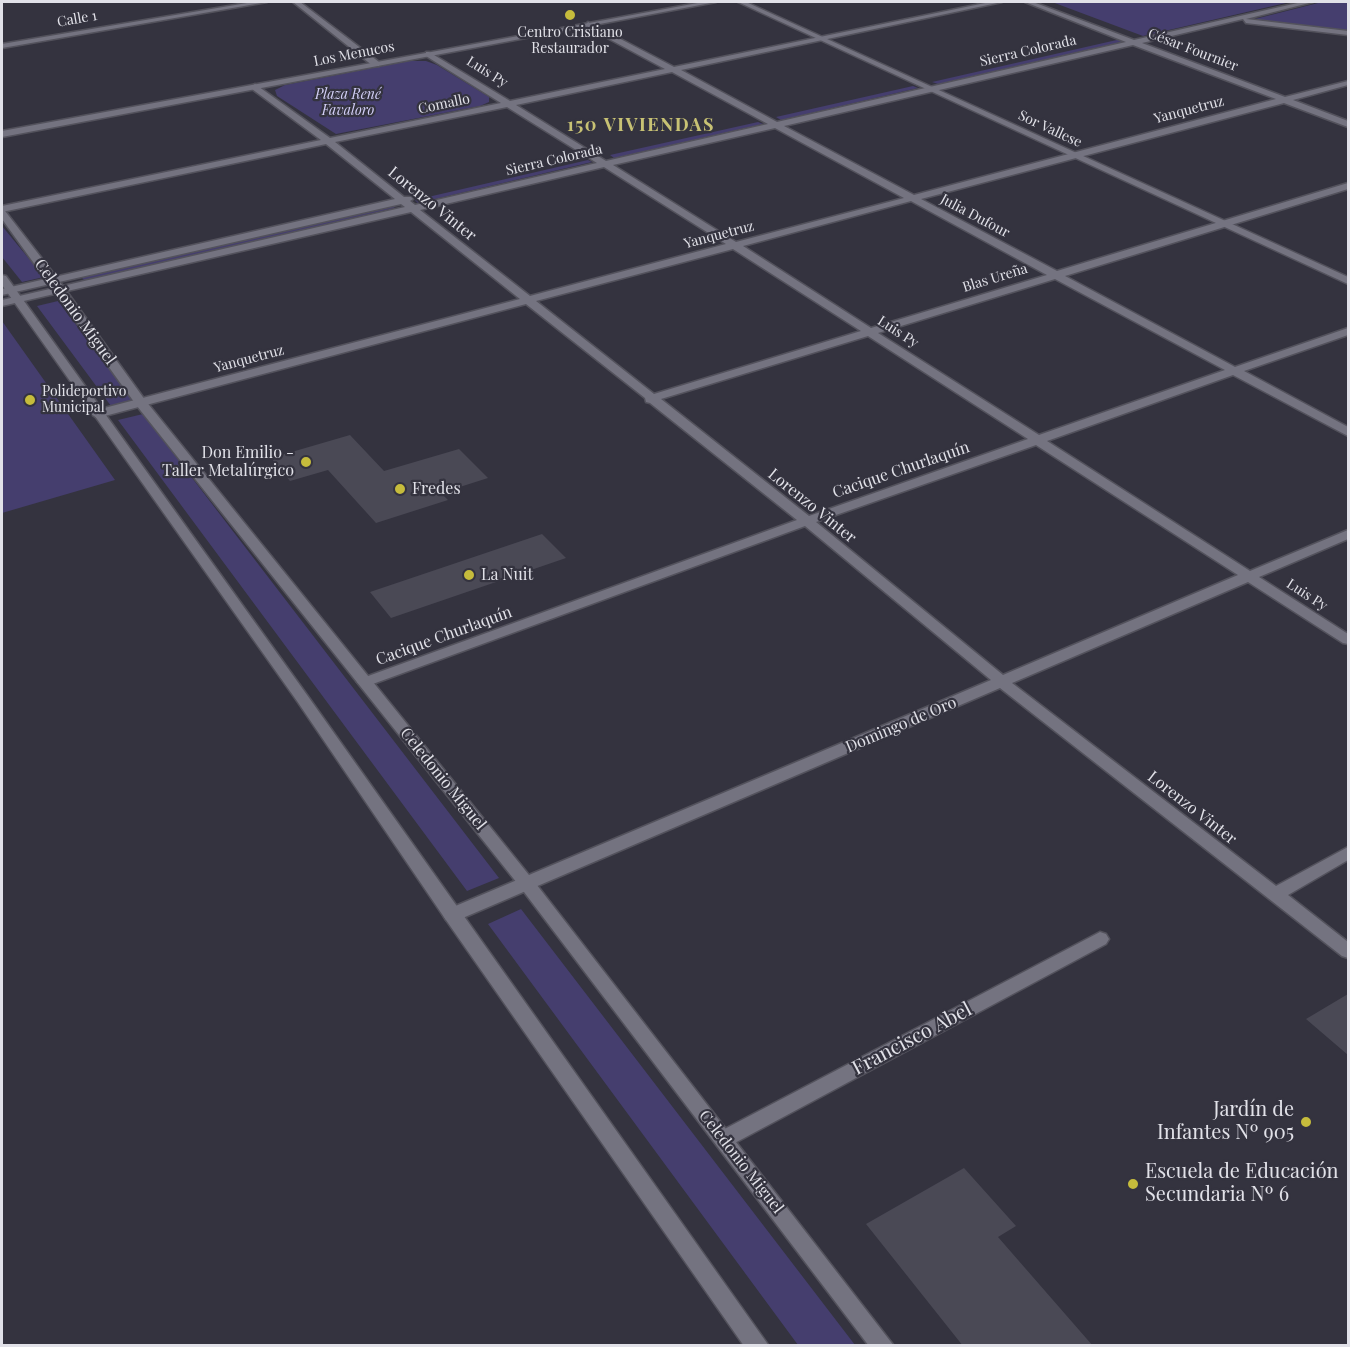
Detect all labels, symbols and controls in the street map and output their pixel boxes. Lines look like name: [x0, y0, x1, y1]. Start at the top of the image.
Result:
street label: Calle 1: [56, 7, 98, 31]
marker: Centro Cristiano Restaurador: [563, 8, 577, 22]
place label: Centro Cristiano Restaurador: [517, 25, 623, 57]
street label: César Fournier: [1146, 25, 1240, 75]
street label: Sierra Colorada: [978, 32, 1078, 70]
street label: Los Menucos: [312, 38, 396, 70]
street label: Luis Py: [463, 53, 511, 91]
park label: Plaza René Favaloro: [315, 87, 381, 120]
street label: Comallo: [417, 90, 471, 118]
street label: Yanquetruz: [1152, 93, 1226, 127]
street label: Sor Vallese: [1016, 107, 1084, 151]
district label: 150 VIVIENDAS: [567, 114, 715, 136]
street label: Sierra Colorada: [504, 141, 604, 179]
street label: Lorenzo Vinter: [384, 163, 480, 245]
street label: Julia Dufour: [938, 191, 1012, 241]
street label: Yanquetruz: [682, 218, 756, 252]
street label: Celedonio Miguel: [30, 256, 120, 368]
street label: Blas Ureña: [960, 260, 1030, 296]
street label: Luis Py: [874, 313, 922, 351]
street label: Yanquetruz: [212, 342, 286, 376]
place label: Polideportivo Municipal: [42, 384, 126, 416]
marker: Polideportivo Municipal: [23, 393, 37, 407]
street label: Cacique Churlaquín: [830, 438, 972, 502]
place label: Don Emilio - Taller Metalúrgico: [162, 443, 294, 481]
marker: Don Emilio - Taller Metalúrgico: [299, 455, 313, 469]
street label: Lorenzo Vinter: [764, 465, 860, 547]
place label: Fredes: [412, 479, 461, 499]
marker: Fredes: [393, 482, 407, 496]
place label: La Nuit: [481, 565, 533, 585]
marker: La Nuit: [462, 568, 476, 582]
street label: Luis Py: [1283, 576, 1331, 614]
street label: Cacique Churlaquín: [373, 602, 515, 670]
street label: Domingo de Oro: [843, 693, 959, 757]
street label: Celedonio Miguel: [396, 724, 490, 834]
street label: Lorenzo Vinter: [1144, 767, 1240, 849]
street label: Francisco Abel: [848, 997, 976, 1081]
place label: Jardín de Infantes Nº 905: [1157, 1098, 1294, 1145]
street label: Celedonio Miguel: [695, 1107, 787, 1217]
marker: Jardín de Infantes Nº 905: [1299, 1115, 1313, 1129]
place label: Escuela de Educación Secundaria Nº 6: [1145, 1160, 1339, 1207]
marker: Escuela de Educación Secundaria Nº 6: [1126, 1177, 1140, 1191]

